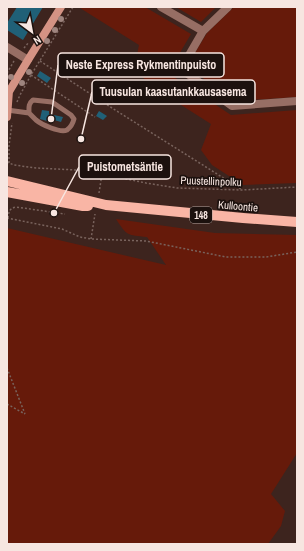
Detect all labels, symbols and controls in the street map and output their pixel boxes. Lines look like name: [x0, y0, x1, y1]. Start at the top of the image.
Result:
north arrow: [12, 12, 52, 52]
text: N: [31, 33, 44, 48]
callout: Neste Express Rykmentinpuisto: [58, 53, 224, 77]
text: Neste Express Rykmentinpuisto: [66, 57, 216, 73]
callout: Tuusulan kaasutankkausasema: [92, 80, 255, 104]
text: Tuusulan kaasutankkausasema: [100, 84, 247, 100]
callout: Puistometsäntie: [79, 155, 171, 179]
text: Puistometsäntie: [87, 159, 164, 175]
street label: Puustellinpolku: [180, 173, 242, 189]
street label: Kulloontie: [217, 197, 259, 215]
road number: 148: [190, 207, 212, 223]

